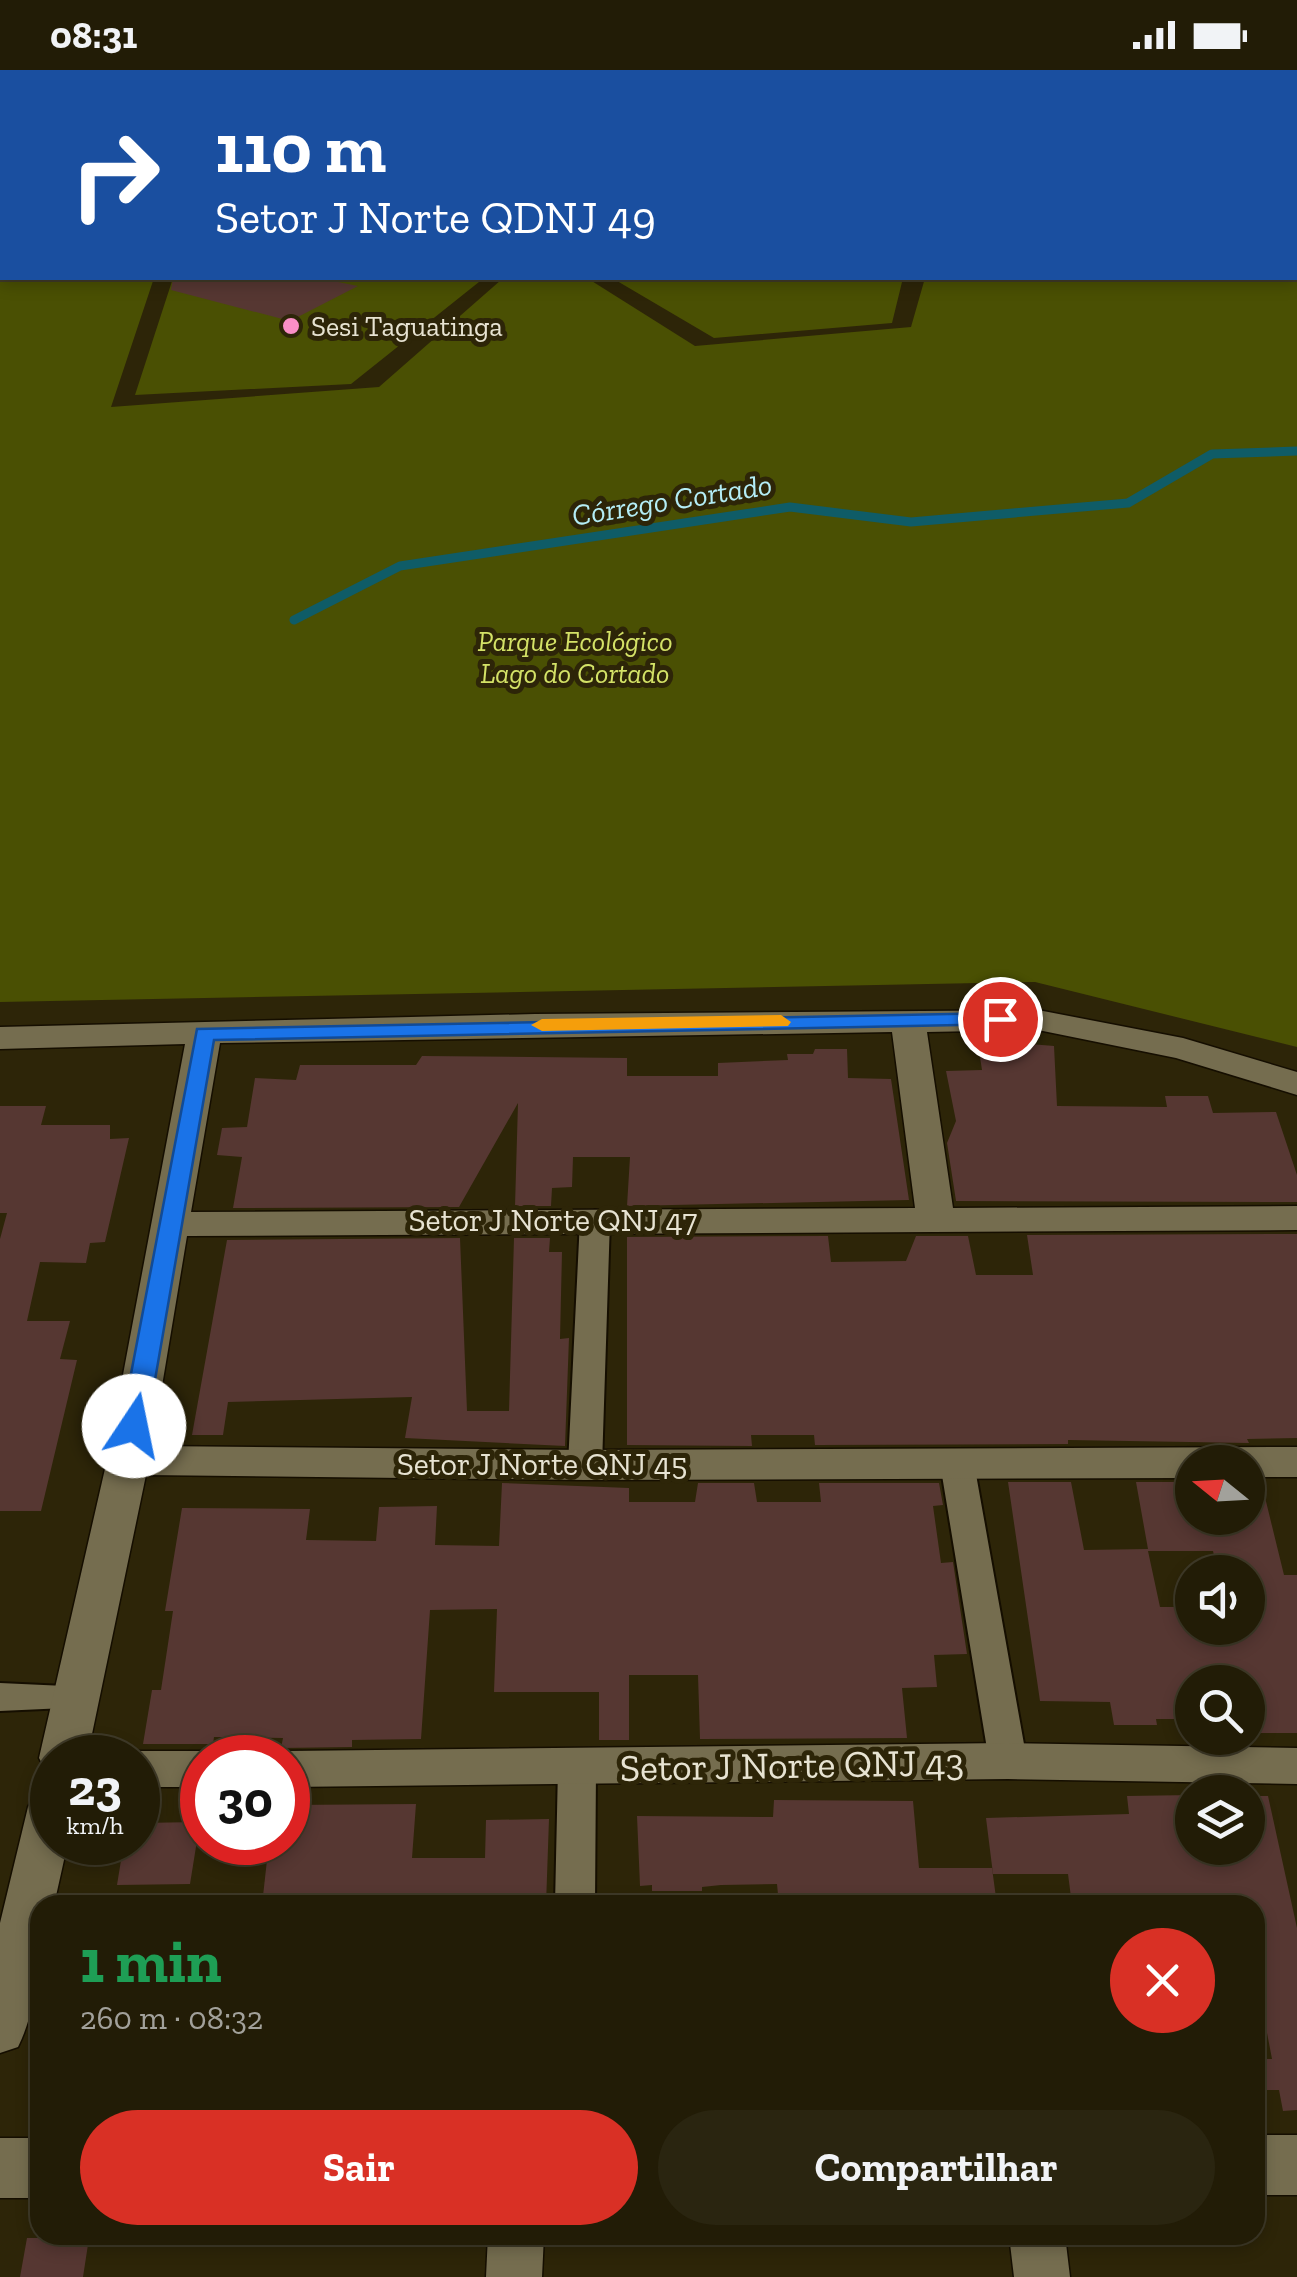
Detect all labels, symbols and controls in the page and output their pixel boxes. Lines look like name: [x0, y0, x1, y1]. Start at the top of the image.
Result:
text: 08:31: [50, 12, 137, 58]
text: 110 m: [215, 106, 386, 190]
icon: right: [50, 110, 180, 240]
text: Setor J Norte QDNJ 49: [215, 191, 656, 245]
place label: Sesi Taguatinga: [311, 310, 503, 343]
marker: Sesi Taguatinga: [280, 315, 302, 337]
water label: Córrego Cortado: [569, 466, 775, 534]
park label: Parque Ecológico Lago do Cortado: [477, 625, 673, 690]
pin: [958, 977, 1043, 1062]
icon: arrive: [973, 992, 1028, 1047]
street label: Setor J Norte QNJ 47: [409, 1201, 697, 1239]
position arrow: [82, 1374, 186, 1478]
street label: Setor J Norte QNJ 45: [397, 1445, 687, 1483]
north arrow: [1175, 1445, 1265, 1535]
map controls: [1175, 1445, 1265, 1865]
button: sound: [1175, 1555, 1265, 1645]
button: search: [1175, 1665, 1265, 1755]
speed limit sign: 30: [180, 1735, 310, 1865]
street label: Setor J Norte QNJ 43: [619, 1739, 965, 1791]
text: 23: [68, 1758, 122, 1818]
button: layers: [1175, 1775, 1265, 1865]
text: km/h: [66, 1810, 124, 1840]
text: 1 min: [80, 1925, 222, 1997]
button: close: [1110, 1928, 1215, 2033]
text: 260 m · 08:32: [80, 1999, 263, 2037]
button: Sair: [80, 2110, 638, 2225]
button: Compartilhar: [658, 2110, 1215, 2225]

